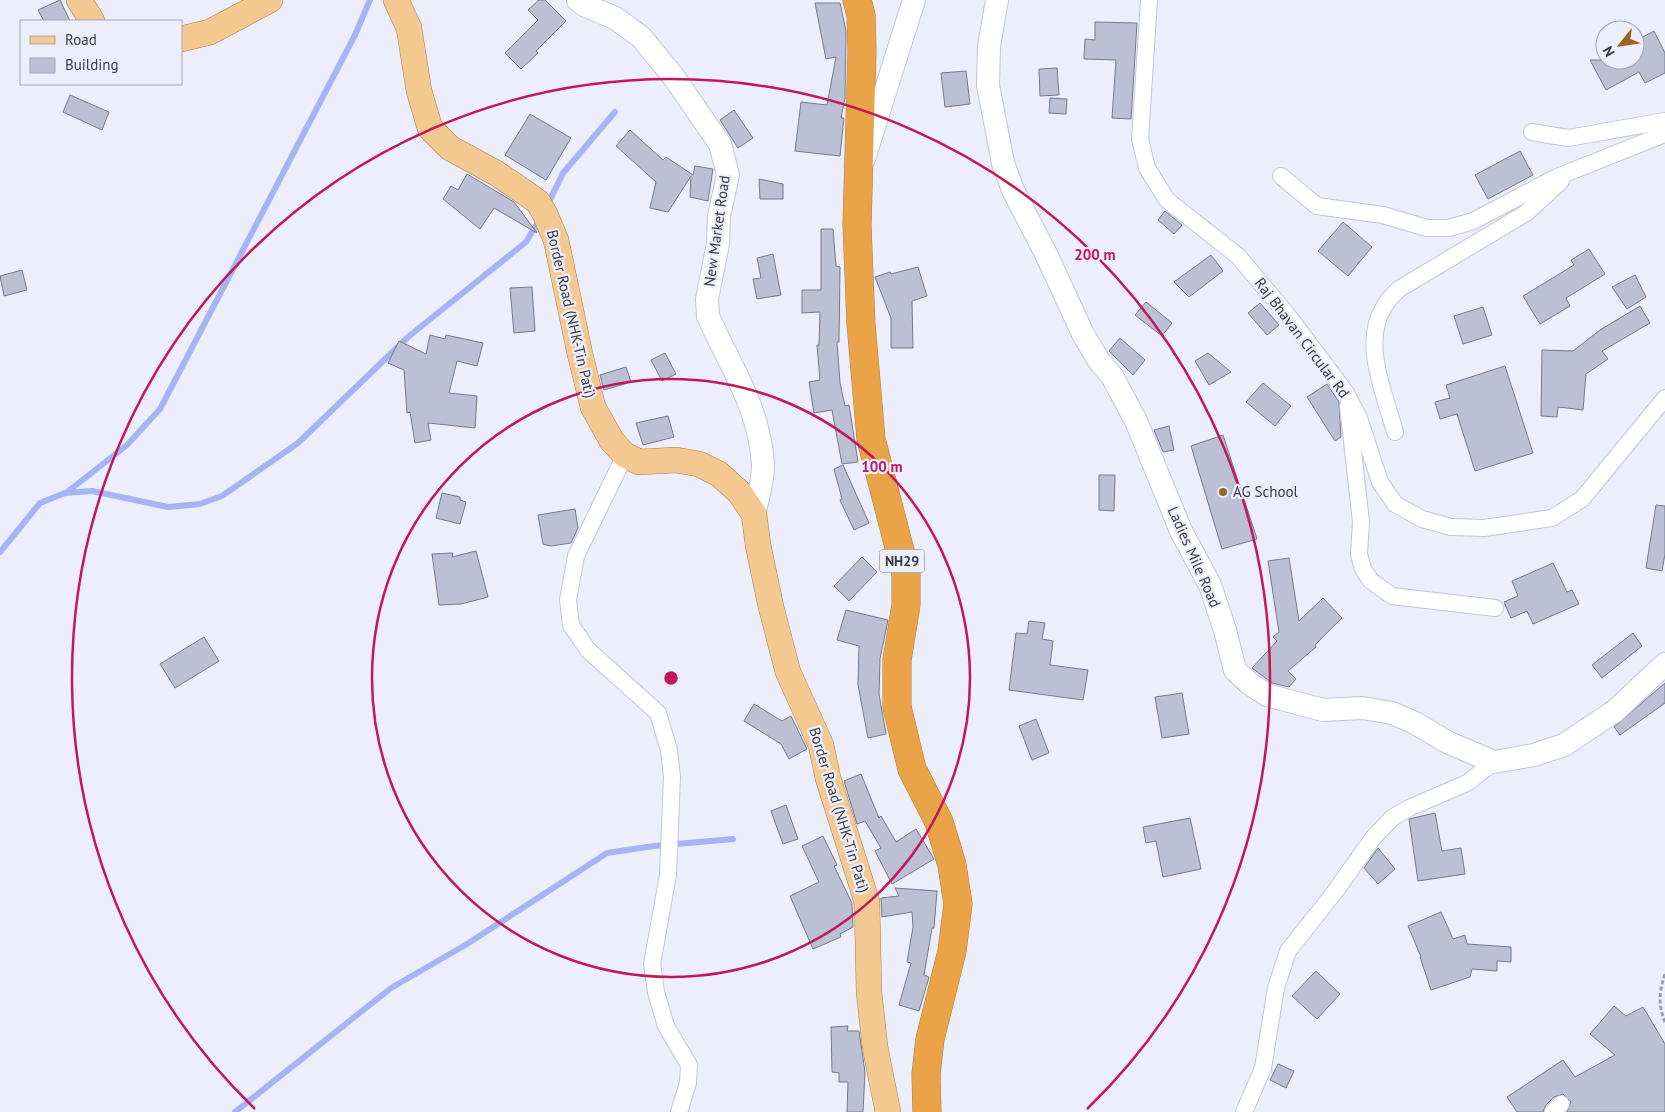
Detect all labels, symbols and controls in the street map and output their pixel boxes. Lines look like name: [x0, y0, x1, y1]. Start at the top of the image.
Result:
legend: [20, 20, 182, 85]
north arrow: [1595, 20, 1645, 70]
text: Road: [65, 30, 97, 49]
text: N: [1599, 43, 1619, 60]
text: Building: [65, 55, 119, 74]
street label: New Market Road: [699, 174, 734, 288]
street label: Border Road (NHK-Tin Pati): [543, 228, 600, 400]
text: 200 m: [1074, 245, 1116, 264]
street label: Raj Bhavan Circular Rd: [1251, 274, 1354, 402]
text: 100 m: [861, 457, 903, 476]
place label: AG School: [1233, 482, 1299, 501]
marker: AG School: [1217, 486, 1229, 498]
street label: Ladies Mile Road: [1164, 503, 1225, 610]
road number: NH29: [880, 550, 924, 572]
centre of rings: [662, 669, 680, 687]
street label: Border Road (NHK-Tin Pati): [805, 725, 874, 895]

